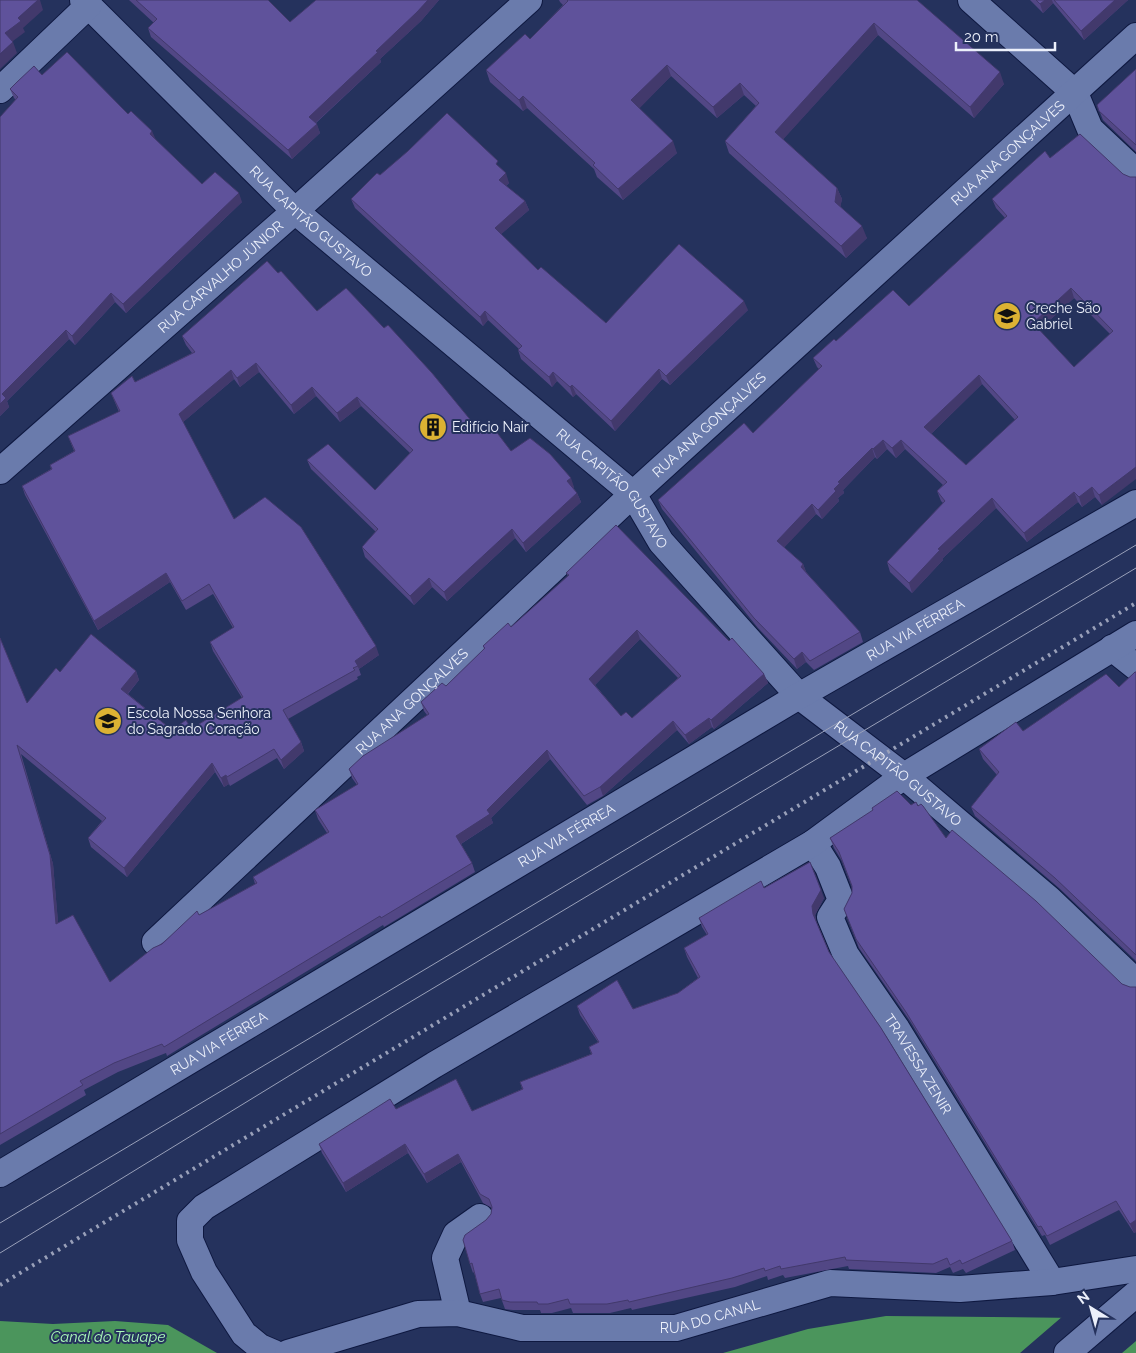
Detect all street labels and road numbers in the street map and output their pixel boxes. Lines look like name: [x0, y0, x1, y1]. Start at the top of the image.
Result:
street label: RUA ANA GONÇALVES: [948, 97, 1068, 208]
street label: RUA CAPITÃO GUSTAVO: [246, 163, 376, 280]
street label: RUA CARVALHO JÚNIOR: [155, 217, 286, 336]
street label: RUA ANA GONÇALVES: [649, 369, 770, 480]
street label: RUA CAPITÃO GUSTAVO: [553, 425, 671, 552]
street label: RUA VIA FÉRREA: [863, 595, 967, 664]
street label: RUA ANA GONÇALVES: [352, 645, 472, 758]
street label: RUA CAPITÃO GUSTAVO: [831, 718, 965, 829]
street label: RUA VIA FÉRREA: [515, 800, 618, 870]
street label: RUA VIA FÉRREA: [167, 1008, 271, 1078]
street label: TRAVESSA ZENIR: [881, 1011, 955, 1117]
street label: RUA DO CANAL: [660, 1296, 762, 1336]

